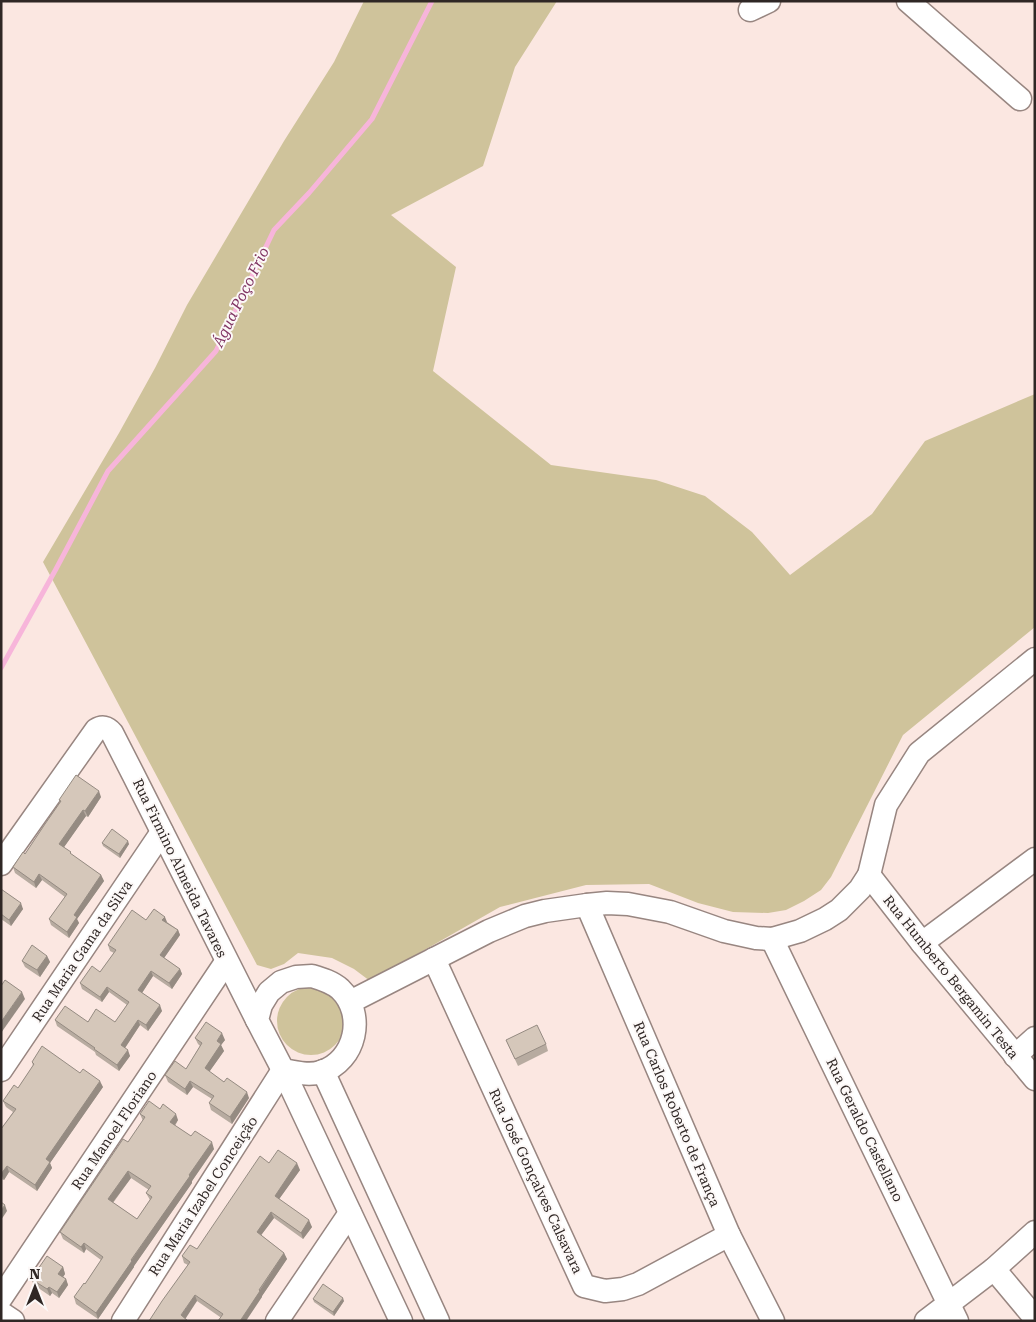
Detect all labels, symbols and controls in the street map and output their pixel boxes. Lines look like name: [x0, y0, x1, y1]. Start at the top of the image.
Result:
water label: Água Poço Frio: [209, 244, 273, 351]
street label: Rua Firmino Almeida Tavares: [130, 776, 230, 960]
street label: Rua Maria Gama da Silva: [29, 877, 136, 1025]
street label: Rua Humberto Bergamin Testa: [880, 892, 1022, 1062]
street label: Rua Carlos Roberto de França: [631, 1019, 724, 1210]
street label: Rua Geraldo Castellano: [823, 1056, 907, 1204]
street label: Rua Manoel Floriano: [68, 1068, 160, 1192]
street label: Rua José Gonçalves Calsavara: [486, 1086, 586, 1276]
street label: Rua Maria Izabel Conceição: [145, 1113, 261, 1279]
north arrow: [10, 1262, 60, 1312]
text: N: [30, 1266, 41, 1282]

